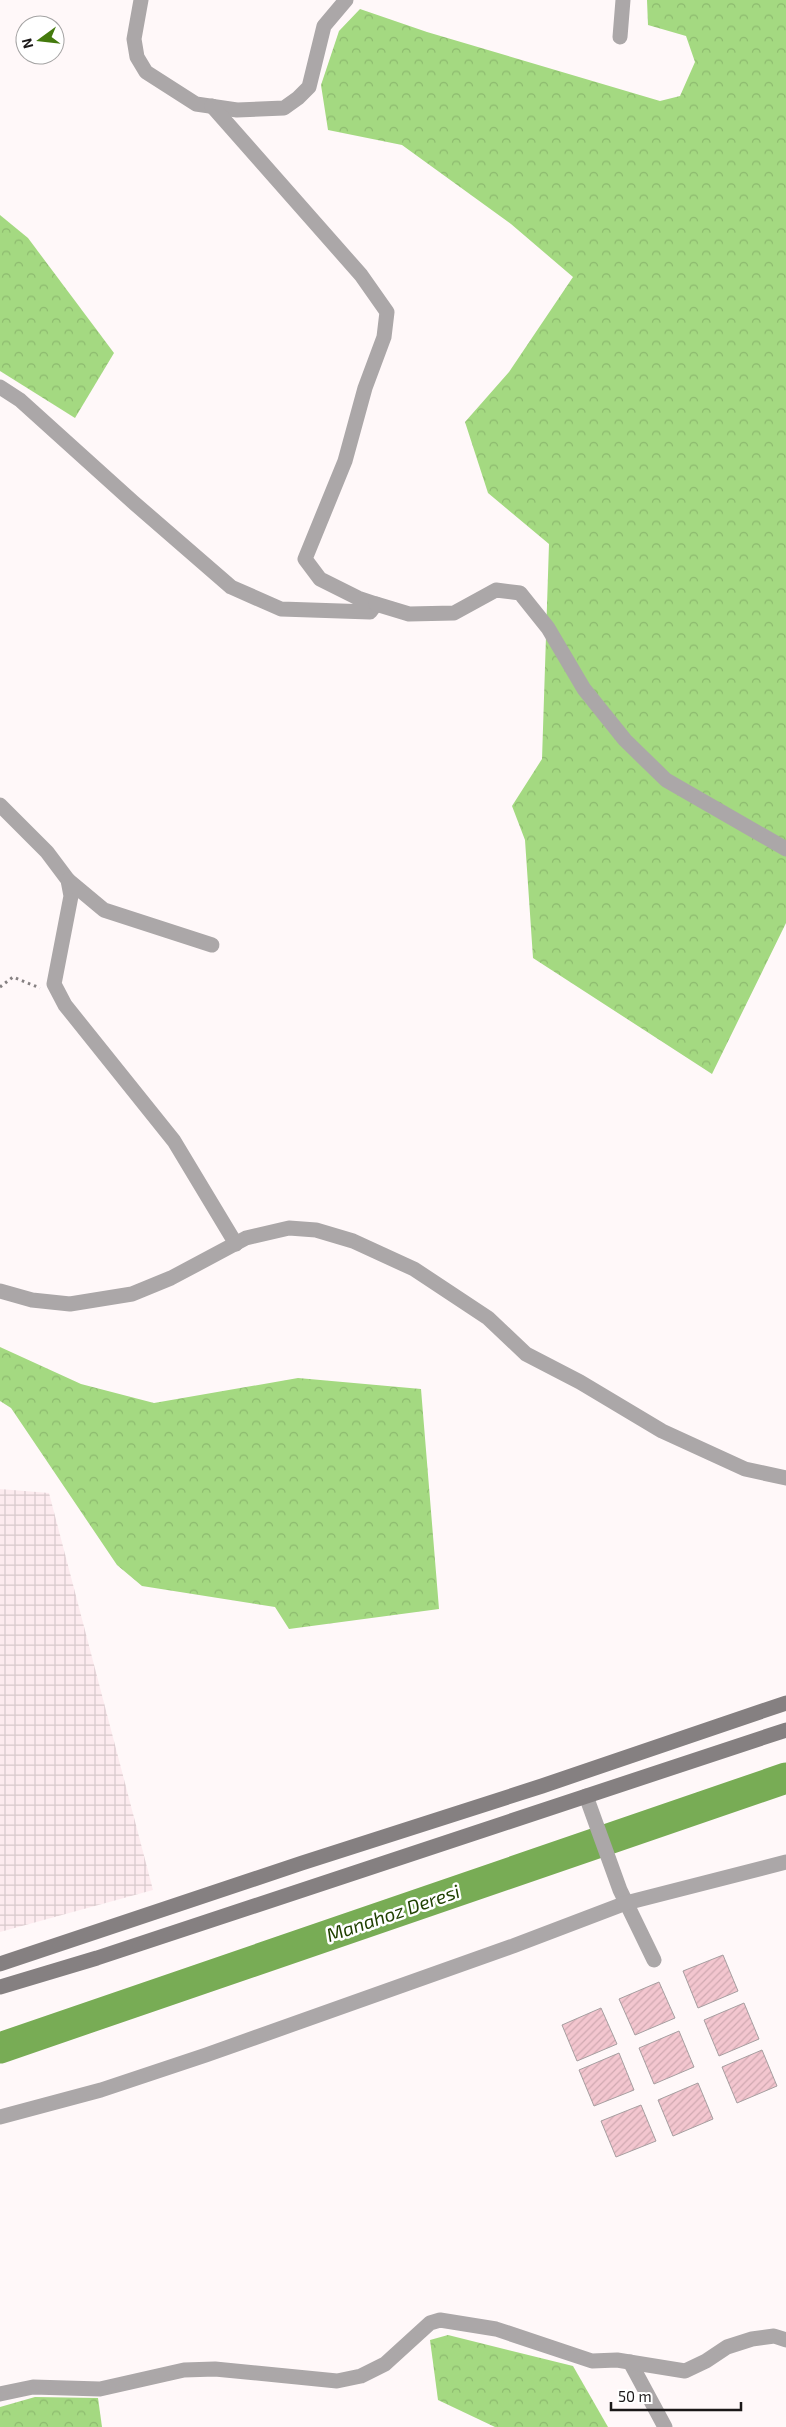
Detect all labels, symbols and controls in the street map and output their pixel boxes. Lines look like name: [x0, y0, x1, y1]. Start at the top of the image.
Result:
north arrow: [15, 15, 65, 65]
text: N: [17, 36, 36, 51]
water label: Manahoz Deresi: [323, 1879, 463, 1946]
scale bar: [611, 2380, 741, 2412]
text: 50 m: [618, 2387, 652, 2405]

